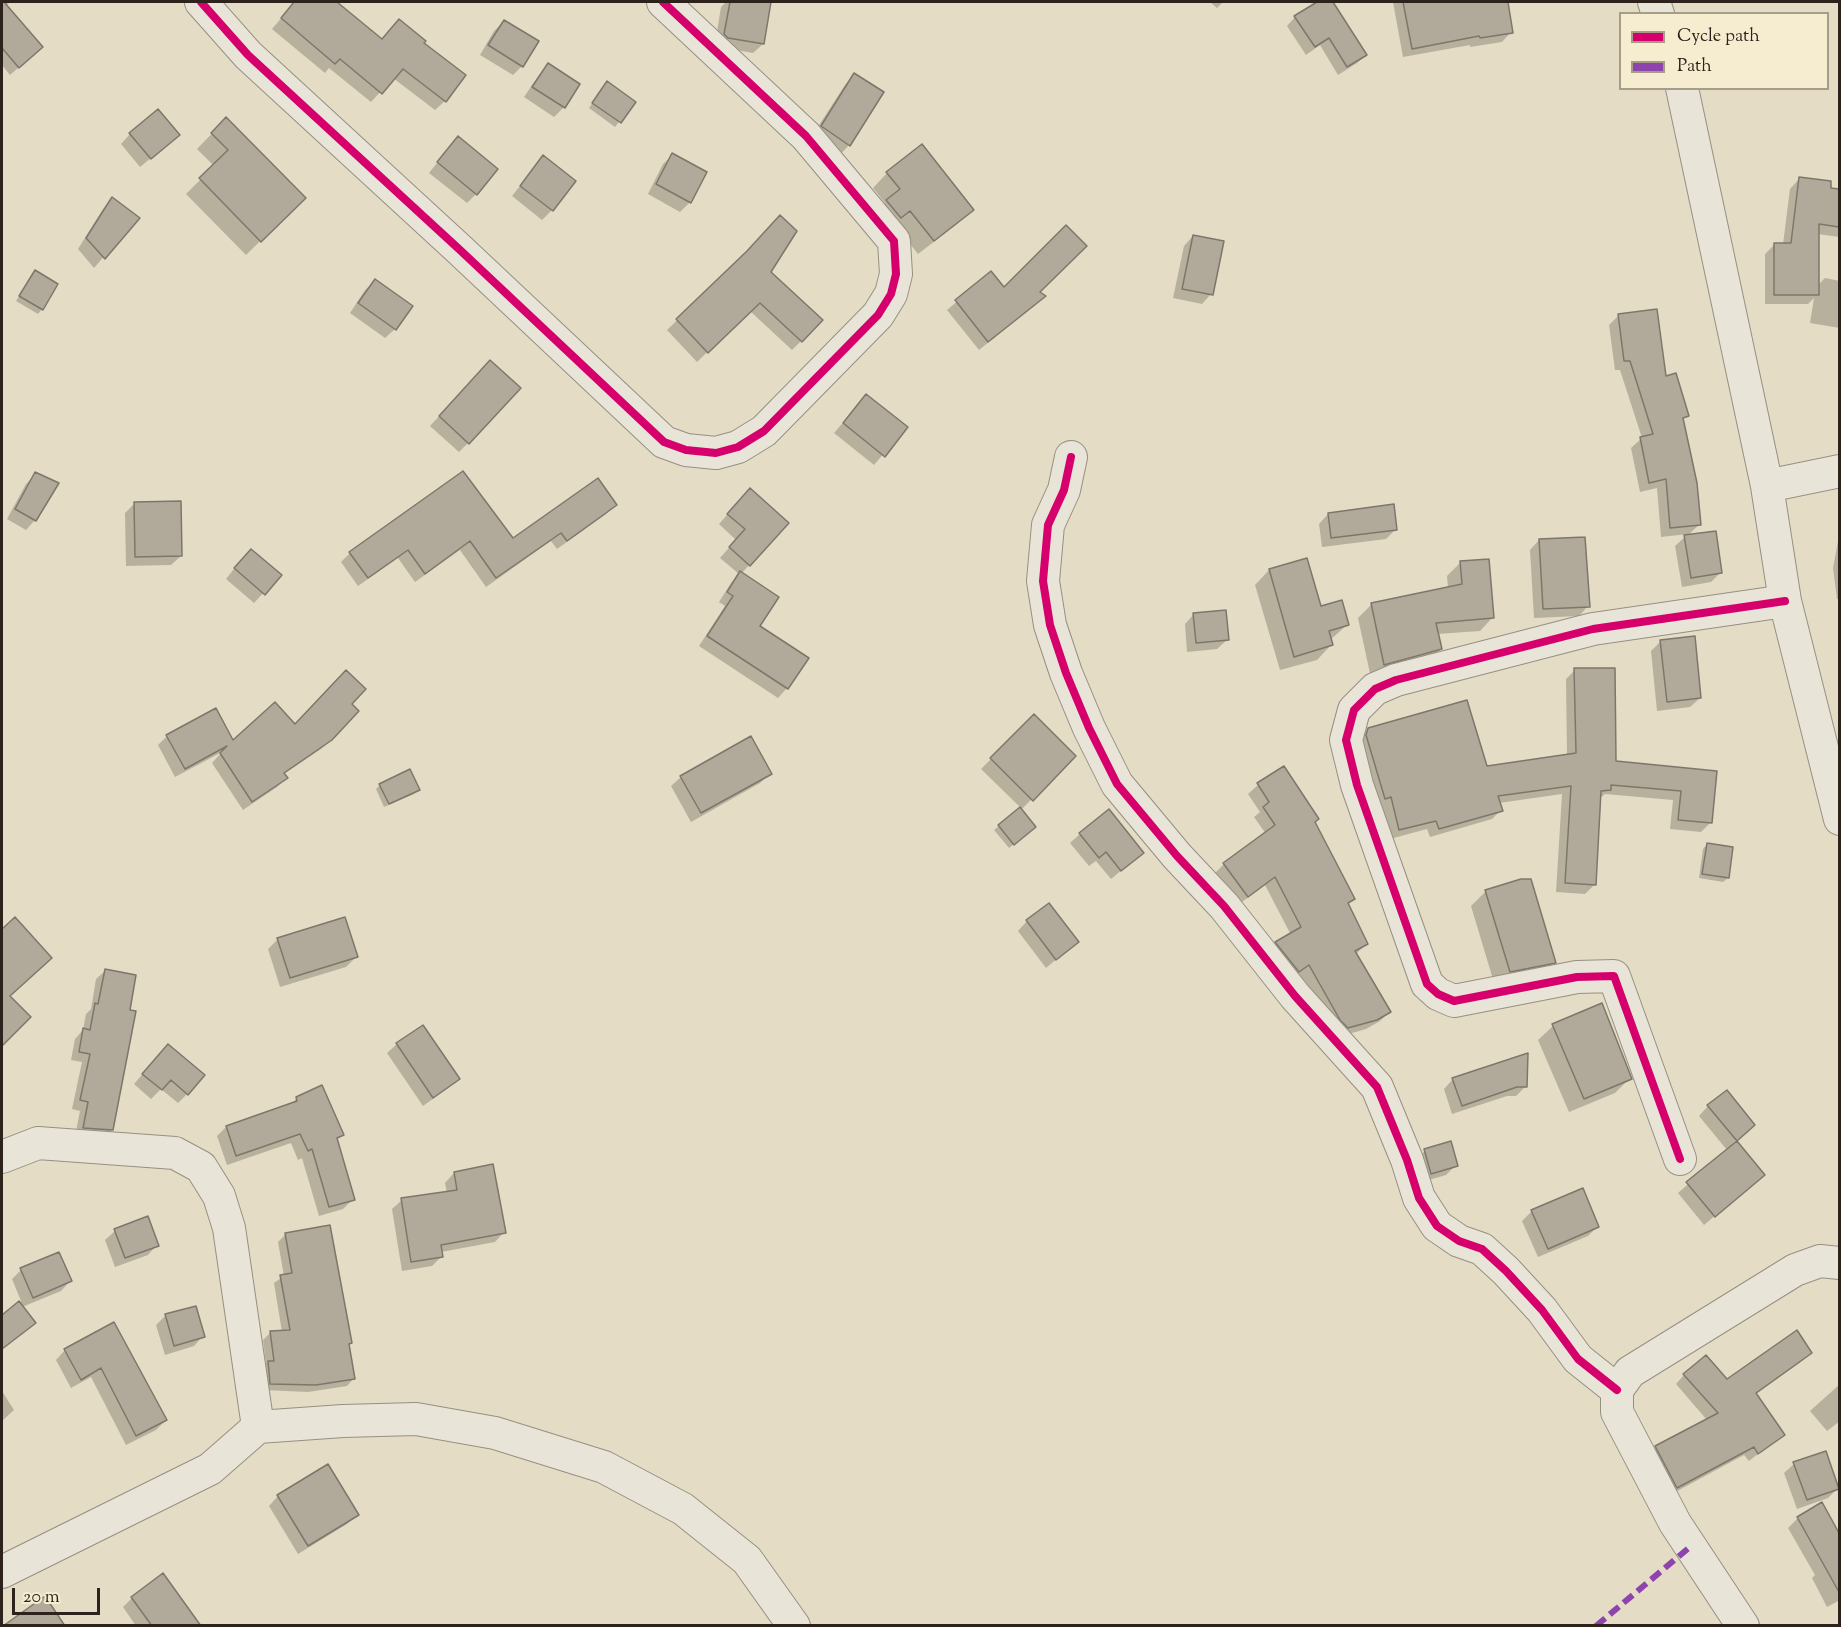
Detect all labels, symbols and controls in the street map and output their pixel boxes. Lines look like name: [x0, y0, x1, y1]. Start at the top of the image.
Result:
legend: [1619, 12, 1829, 90]
text: Cycle path: [1677, 24, 1760, 50]
text: Path: [1677, 54, 1712, 80]
scale bar: [15, 1576, 104, 1614]
text: 20 m: [23, 1585, 60, 1611]

